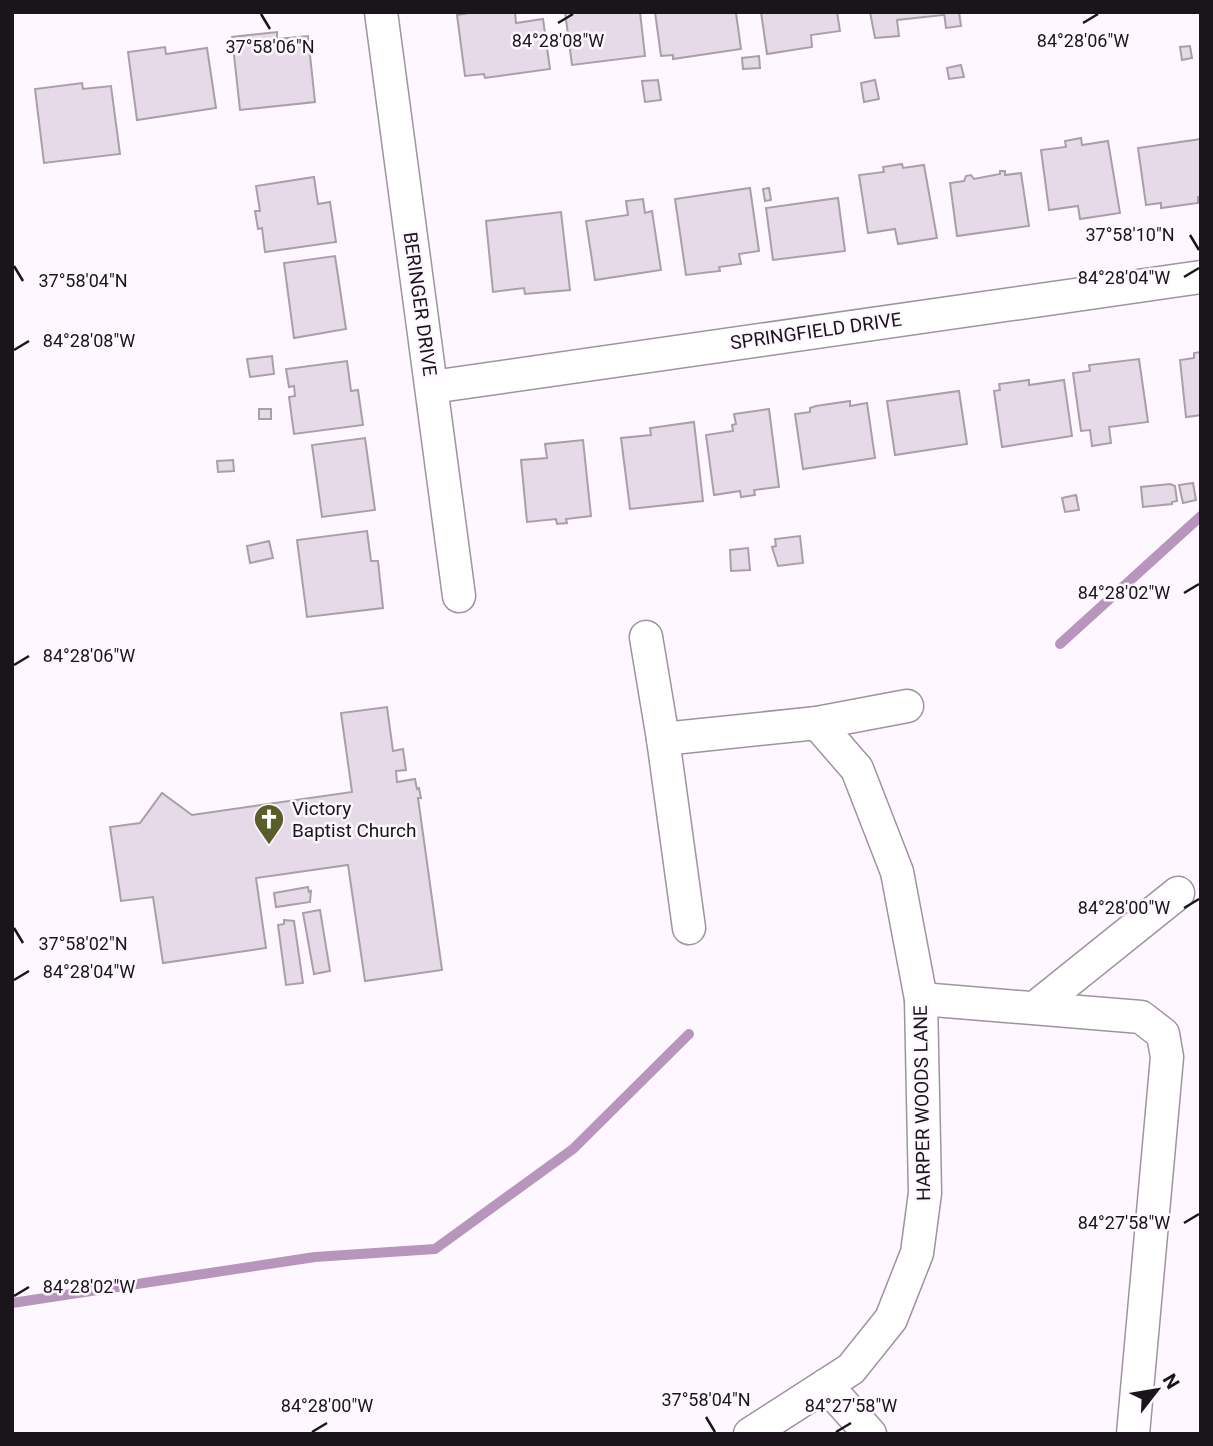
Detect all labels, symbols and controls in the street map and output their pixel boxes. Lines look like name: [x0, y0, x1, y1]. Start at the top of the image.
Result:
text: 84°28'08"W: [512, 30, 604, 51]
text: 84°28'06"W: [1037, 30, 1129, 51]
text: 37°58'06"N: [225, 36, 315, 57]
text: 37°58'10"N: [1085, 224, 1175, 245]
street label: BERINGER DRIVE: [398, 230, 442, 378]
text: 84°28'04"W: [1078, 267, 1170, 288]
text: 37°58'04"N: [38, 270, 128, 291]
street label: SPRINGFIELD DRIVE: [729, 308, 903, 354]
text: 84°28'08"W: [43, 330, 135, 351]
text: 84°28'02"W: [1078, 582, 1170, 603]
text: 84°28'06"W: [43, 645, 135, 666]
place label: Victory Baptist Church: [292, 797, 416, 842]
church icon: Victory Baptist Church: [252, 802, 286, 846]
text: 84°28'00"W: [1078, 897, 1170, 918]
text: 37°58'02"N: [38, 933, 128, 954]
text: 84°28'04"W: [43, 961, 135, 982]
street label: HARPER WOODS LANE: [909, 1005, 935, 1201]
text: 84°27'58"W: [1078, 1212, 1170, 1233]
text: 84°28'02"W: [43, 1276, 135, 1297]
north arrow: [1122, 1355, 1192, 1425]
text: N: [1158, 1370, 1184, 1393]
text: 37°58'04"N: [661, 1389, 751, 1410]
text: 84°28'00"W: [281, 1395, 373, 1416]
text: 84°27'58"W: [805, 1395, 897, 1416]

